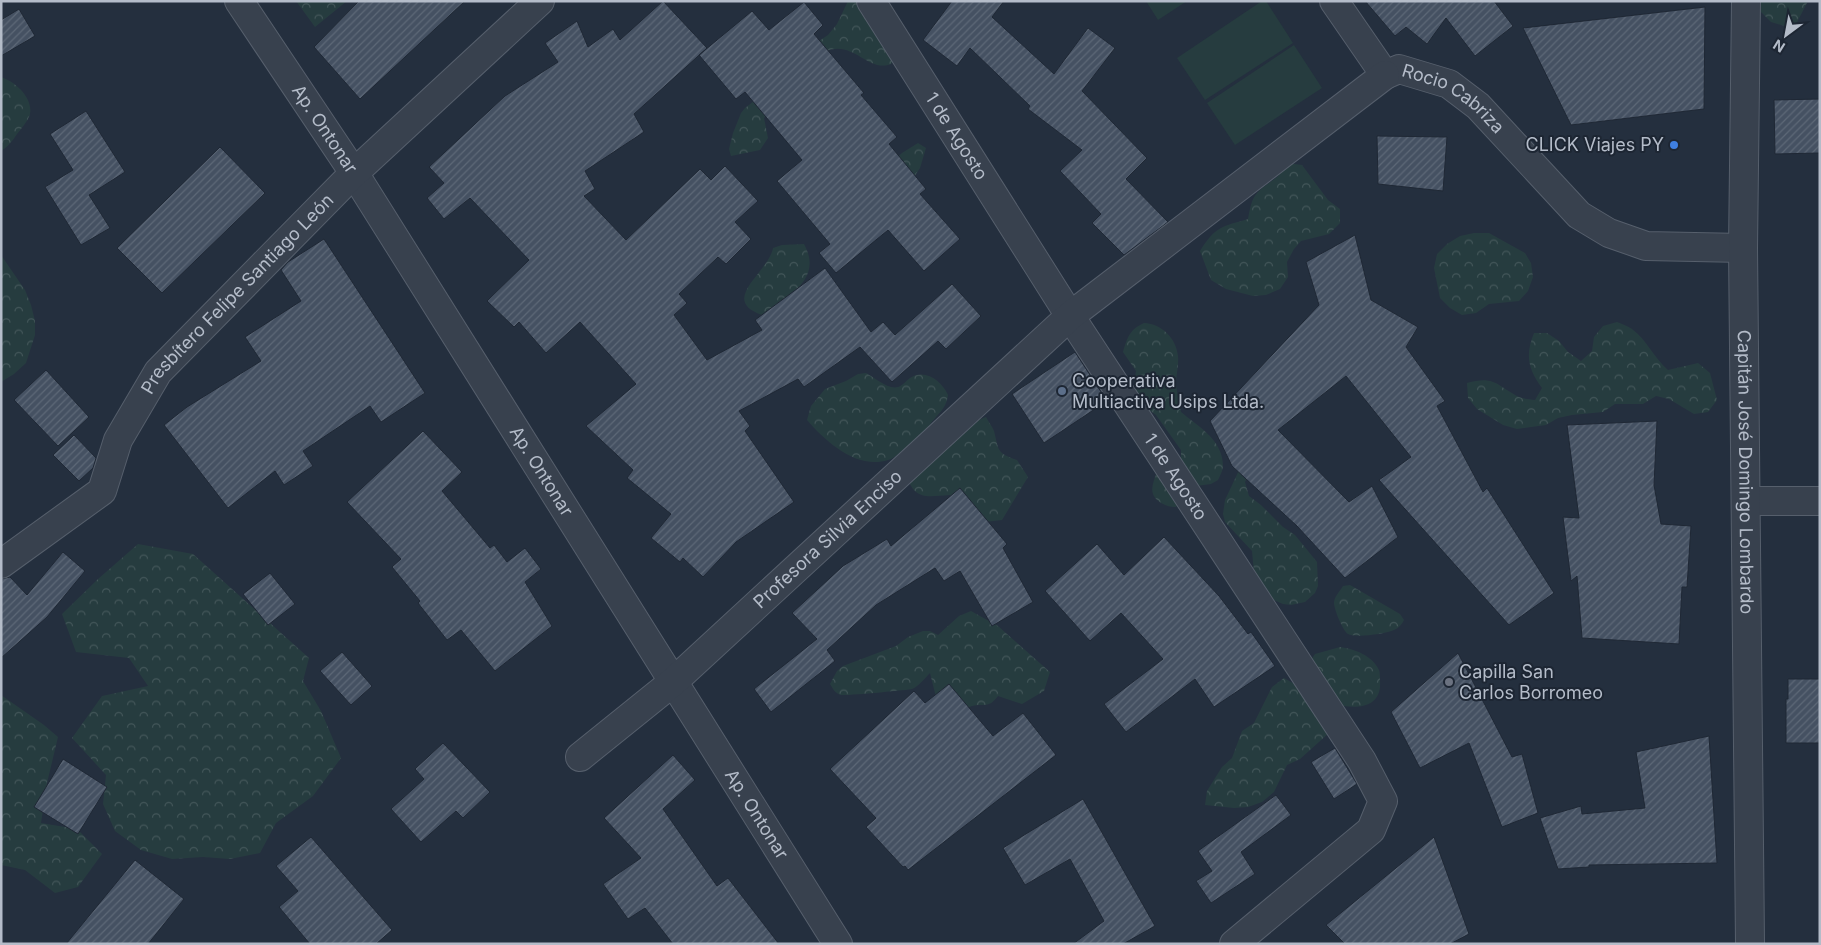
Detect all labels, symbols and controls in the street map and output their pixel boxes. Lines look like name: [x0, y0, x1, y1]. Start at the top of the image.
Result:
north arrow: [1761, 10, 1811, 60]
text: N: [1770, 36, 1788, 56]
street label: Rocio Cabriza: [1400, 60, 1509, 137]
street label: Ap. Ontonar: [288, 80, 362, 177]
street label: 1 de Agosto: [921, 88, 992, 184]
place label: CLICK Viajes PY: [1526, 134, 1664, 155]
marker: CLICK Viajes PY: [1668, 139, 1680, 151]
street label: Presbítero Felipe Santiago León: [137, 189, 338, 397]
street label: Capitán José Domingo Lombardo: [1734, 330, 1758, 614]
place label: Cooperativa Multiactiva Usips Ltda.: [1072, 370, 1264, 412]
marker: Cooperativa Multiactiva Usips Ltda.: [1056, 385, 1068, 397]
street label: Ap. Ontonar: [506, 422, 578, 520]
street label: 1 de Agosto: [1140, 429, 1212, 524]
street label: Profesora Silvia Enciso: [749, 465, 906, 612]
place label: Capilla San Carlos Borromeo: [1459, 661, 1603, 703]
marker: Capilla San Carlos Borromeo: [1443, 676, 1455, 688]
street label: Ap. Ontonar: [721, 765, 793, 863]

